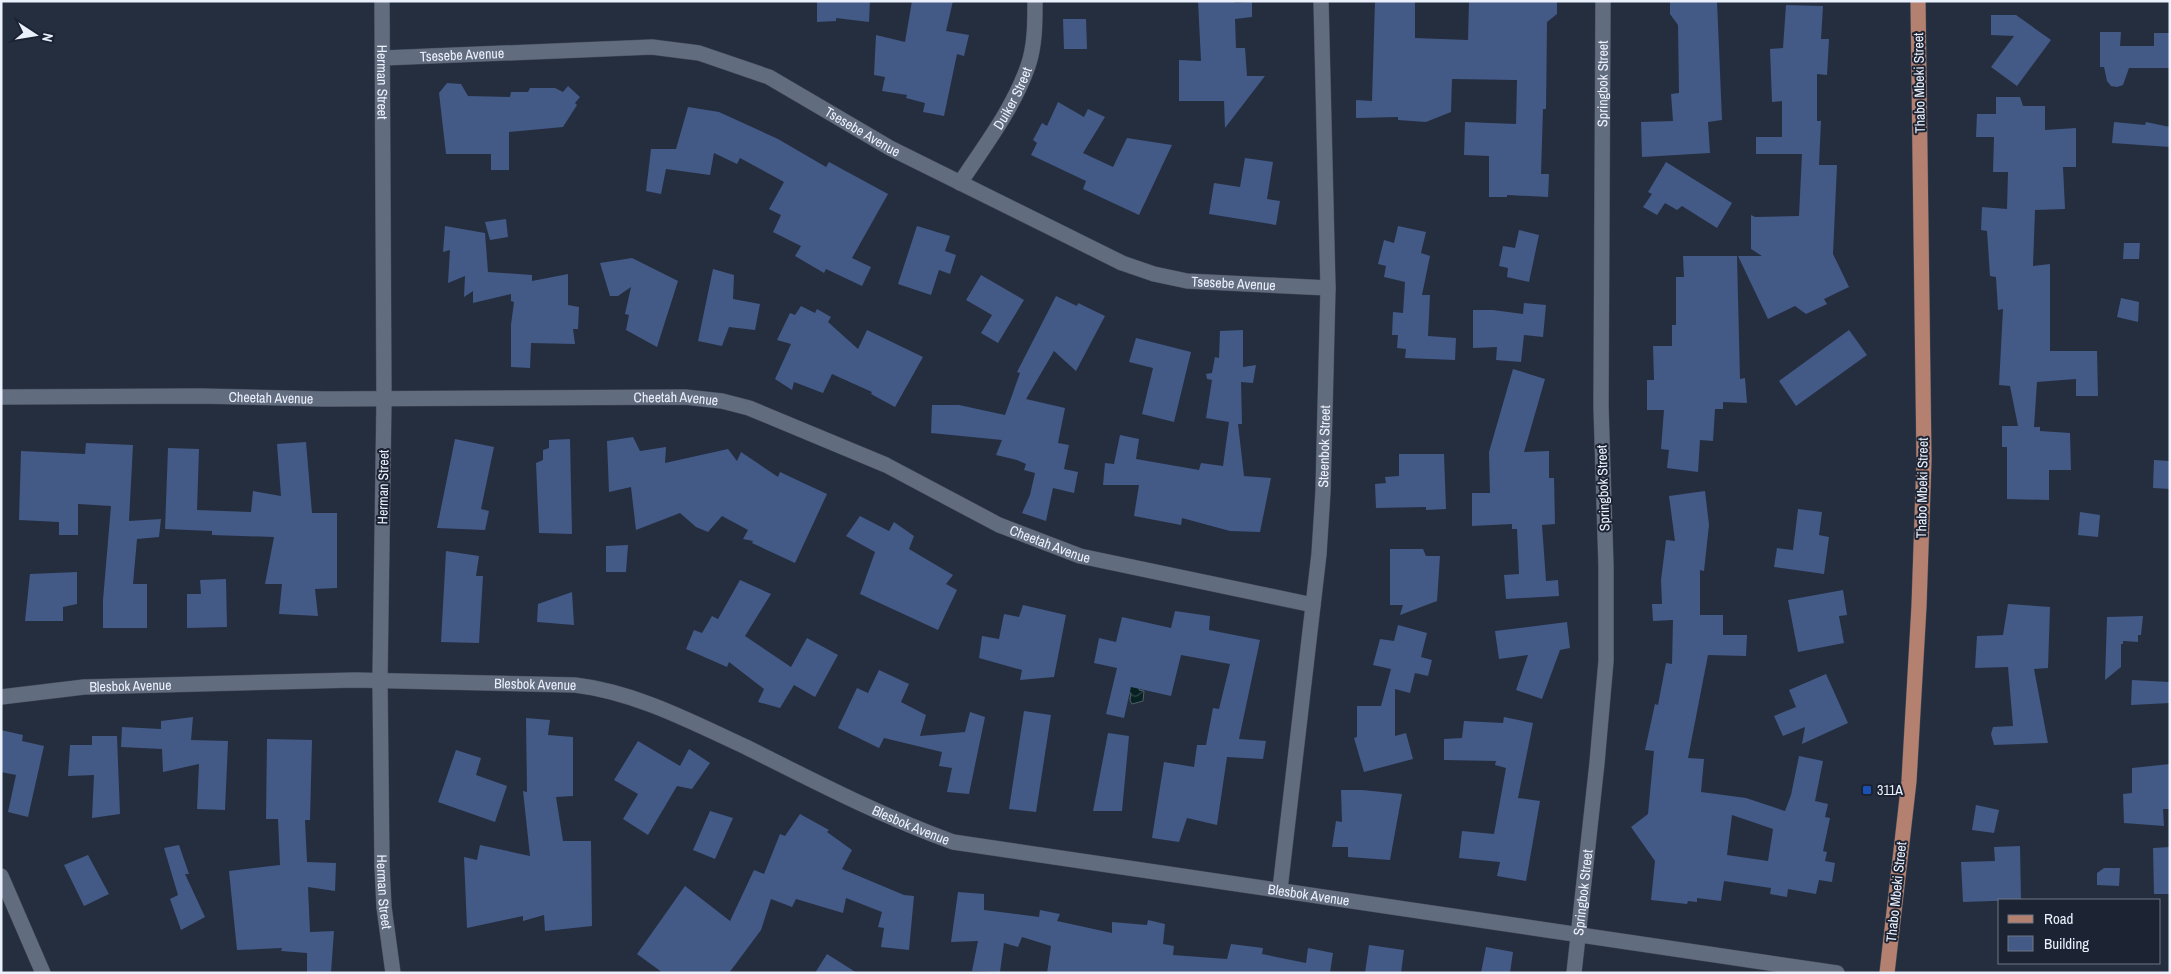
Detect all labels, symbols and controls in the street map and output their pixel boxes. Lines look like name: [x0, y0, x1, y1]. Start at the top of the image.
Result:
north arrow: [10, 10, 60, 60]
text: N: [38, 32, 57, 44]
street label: Thabo Mbeki Street: [1909, 32, 1929, 134]
street label: Springbok Street: [1593, 41, 1612, 127]
street label: Tsesebe Avenue: [419, 44, 504, 65]
street label: Herman Street: [373, 45, 392, 119]
street label: Duiker Street: [989, 65, 1036, 133]
street label: Tsesebe Avenue: [822, 103, 903, 161]
street label: Tsesebe Avenue: [1191, 272, 1276, 294]
street label: Cheetah Avenue: [228, 388, 314, 408]
street label: Cheetah Avenue: [634, 388, 719, 410]
street label: Steenbok Street: [1314, 405, 1334, 488]
street label: Thabo Mbeki Street: [1912, 437, 1932, 539]
street label: Springbok Street: [1593, 445, 1613, 531]
street label: Herman Street: [373, 450, 393, 524]
street label: Cheetah Avenue: [1007, 521, 1092, 567]
street label: Blesbok Avenue: [494, 674, 577, 694]
street label: Blesbok Avenue: [89, 676, 172, 696]
place label: 311A: [1877, 781, 1903, 799]
marker: 311A: [1861, 784, 1873, 796]
street label: Blesbok Avenue: [869, 801, 952, 849]
street label: Thabo Mbeki Street: [1882, 841, 1910, 943]
street label: Springbok Street: [1569, 849, 1596, 936]
street label: Herman Street: [373, 854, 396, 930]
street label: Blesbok Avenue: [1267, 880, 1351, 910]
legend: [1998, 899, 2161, 964]
text: Road: [2044, 908, 2073, 929]
text: Building: [2044, 933, 2089, 954]

